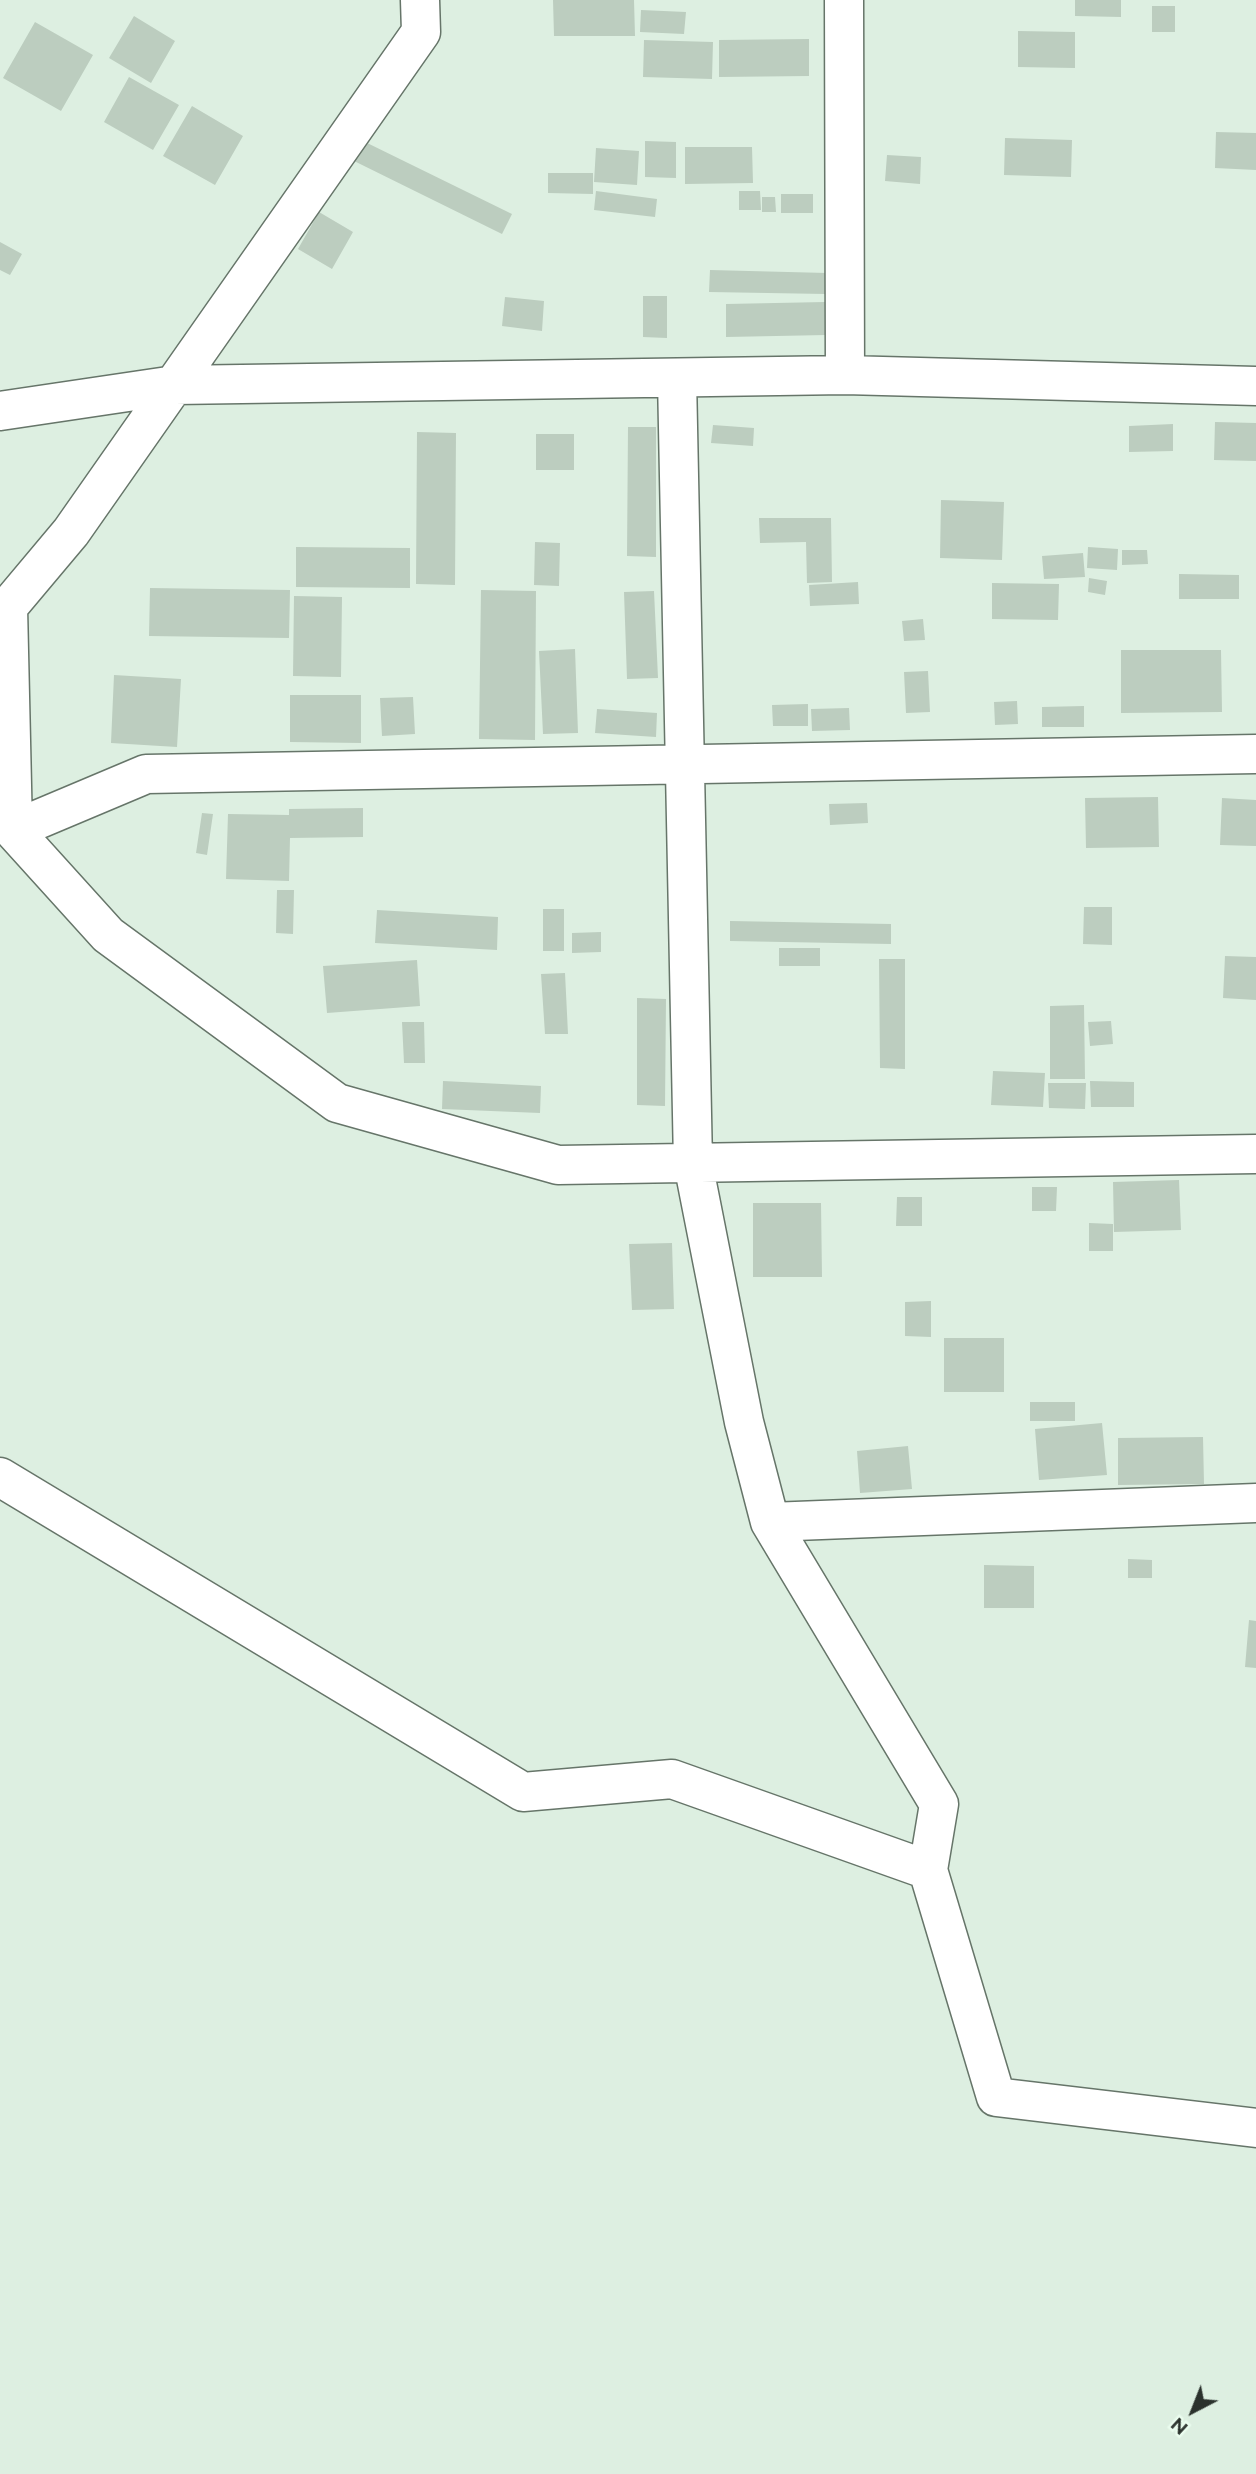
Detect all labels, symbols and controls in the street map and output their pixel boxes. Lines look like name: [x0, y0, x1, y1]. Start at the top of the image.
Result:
north arrow: [1158, 2376, 1228, 2446]
text: N: [1166, 2414, 1192, 2440]

